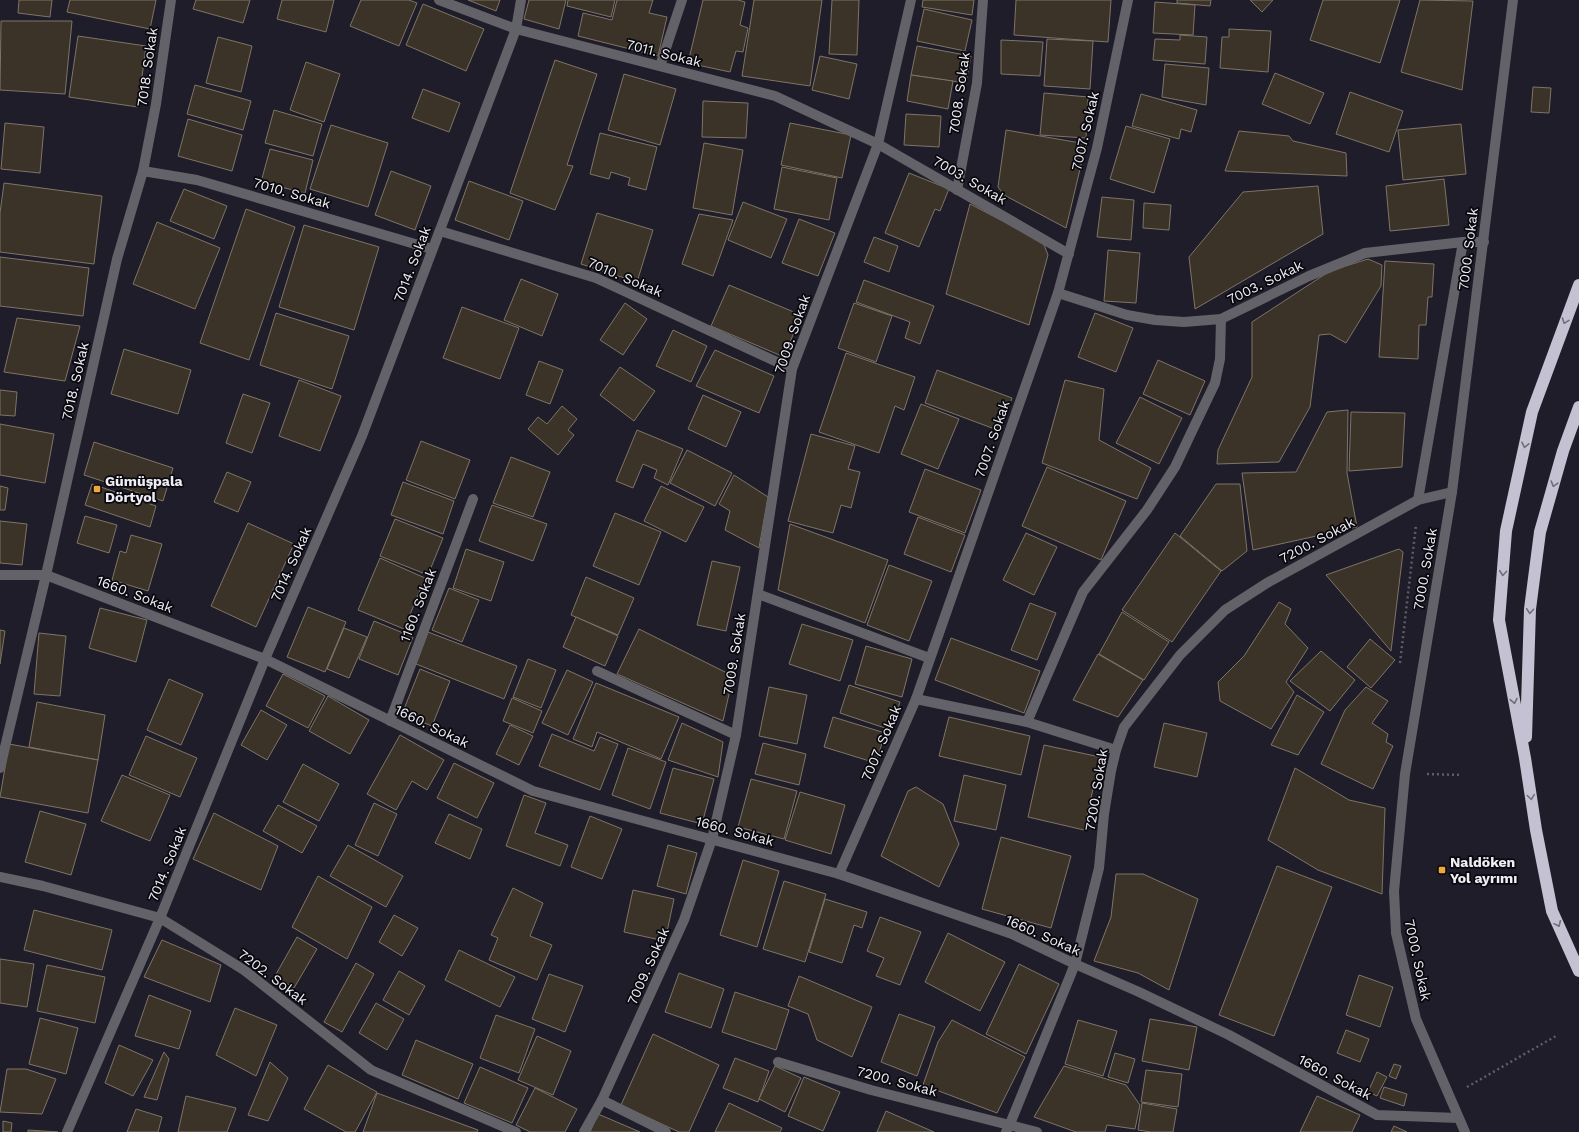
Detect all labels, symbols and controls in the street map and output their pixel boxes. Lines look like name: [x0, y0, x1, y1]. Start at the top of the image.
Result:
street label: 7018. Sokak: [134, 26, 160, 108]
street label: 7011. Sokak: [625, 36, 703, 70]
street label: 7008. Sokak: [945, 51, 973, 135]
street label: 7007. Sokak: [1068, 90, 1102, 172]
street label: 7003. Sokak: [930, 152, 1010, 208]
street label: 7010. Sokak: [252, 174, 333, 212]
street label: 7000. Sokak: [1455, 207, 1481, 291]
street label: 7014. Sokak: [390, 224, 434, 304]
street label: 7010. Sokak: [585, 254, 665, 300]
street label: 7003. Sokak: [1224, 257, 1306, 307]
street label: 7009. Sokak: [771, 292, 813, 376]
one-way arrow: [1562, 318, 1570, 325]
street label: 7018. Sokak: [58, 340, 92, 422]
street label: 7007. Sokak: [971, 398, 1013, 480]
one-way arrow: [1521, 441, 1529, 448]
place label: Gümüşpala Dörtyol: [105, 473, 184, 505]
one-way arrow: [1550, 480, 1559, 487]
marker: Gümüşpala Dörtyol: [92, 484, 102, 494]
street label: 7200. Sokak: [1277, 514, 1357, 566]
street label: 7014. Sokak: [267, 524, 315, 604]
street label: 7000. Sokak: [1410, 527, 1440, 611]
street label: 1160. Sokak: [397, 566, 439, 644]
one-way arrow: [1498, 569, 1507, 576]
street label: 1660. Sokak: [95, 572, 175, 616]
one-way arrow: [1526, 608, 1535, 614]
street label: 7009. Sokak: [720, 612, 748, 696]
one-way arrow: [1510, 698, 1518, 704]
street label: 1660. Sokak: [392, 701, 472, 751]
street label: 7007. Sokak: [858, 703, 904, 783]
street label: 7200. Sokak: [1082, 748, 1110, 832]
one-way arrow: [1526, 794, 1535, 800]
street label: 1660. Sokak: [694, 813, 776, 849]
street label: 7014. Sokak: [145, 824, 189, 904]
place label: Naldöken Yol ayrımı: [1450, 854, 1517, 886]
marker: Naldöken Yol ayrımı: [1437, 865, 1447, 875]
street label: 1660. Sokak: [1003, 911, 1083, 959]
street label: 7000. Sokak: [1402, 918, 1434, 1002]
one-way arrow: [1553, 920, 1561, 927]
street label: 7009. Sokak: [624, 925, 672, 1007]
street label: 7202. Sokak: [235, 946, 311, 1008]
street label: 1660. Sokak: [1296, 1051, 1374, 1103]
street label: 7200. Sokak: [855, 1063, 939, 1099]

